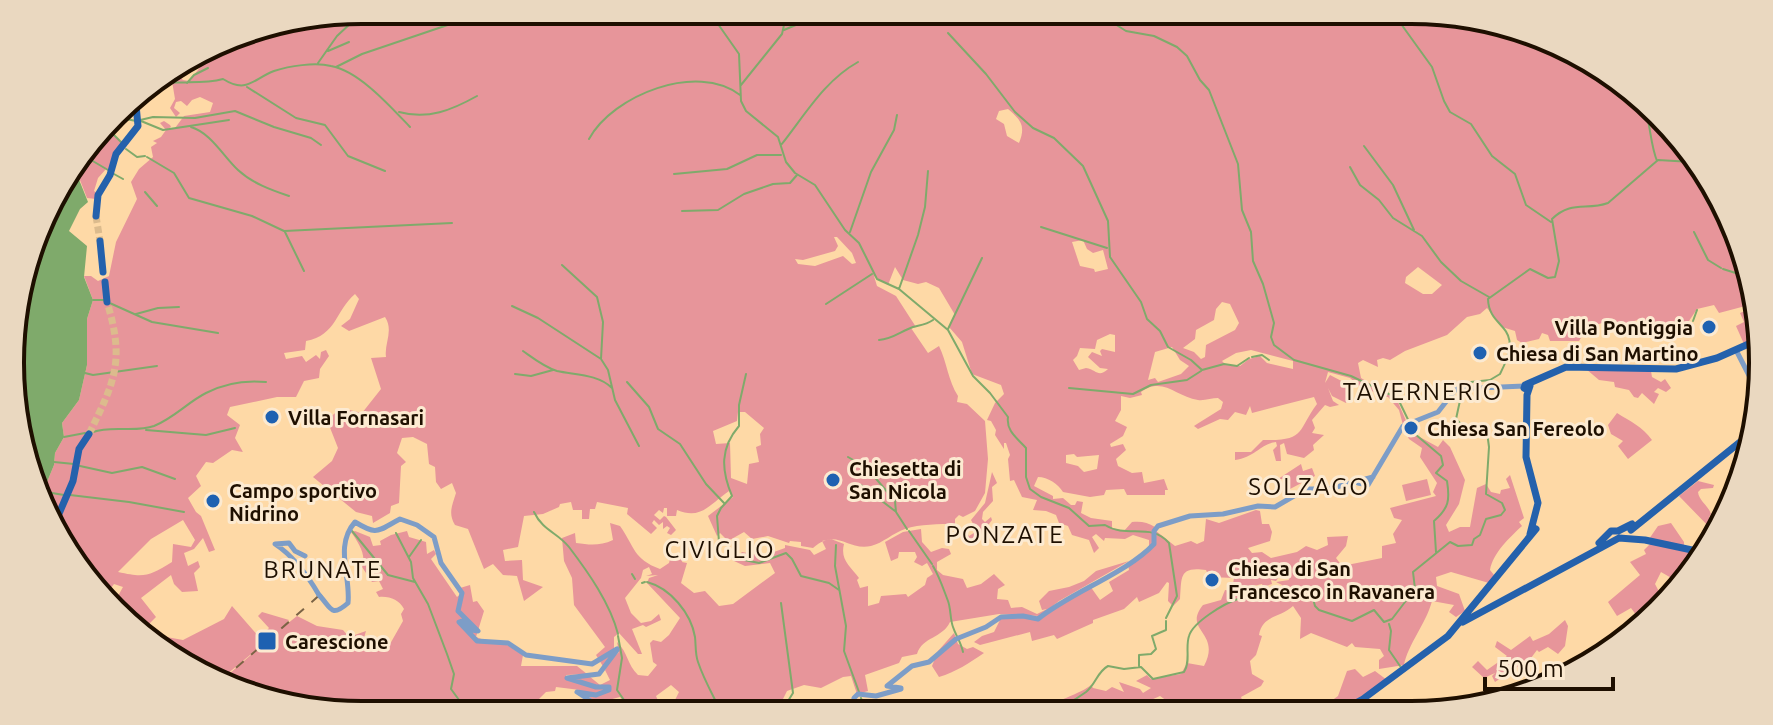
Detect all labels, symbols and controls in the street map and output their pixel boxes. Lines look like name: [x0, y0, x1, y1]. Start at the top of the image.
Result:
place label: Villa Pontiggia: [1555, 316, 1693, 339]
marker: Villa Pontiggia: [1700, 318, 1718, 336]
place label: Chiesa di San Martino: [1496, 342, 1699, 365]
marker: Chiesa di San Martino: [1471, 344, 1489, 362]
district label: TAVERNERIO: [1343, 378, 1503, 405]
place label: Villa Fornasari: [288, 406, 424, 429]
marker: Villa Fornasari: [263, 408, 281, 426]
place label: Chiesa San Fereolo: [1427, 417, 1605, 440]
marker: Chiesa San Fereolo: [1402, 419, 1420, 437]
place label: Chiesetta di San Nicola: [849, 457, 962, 503]
marker: Chiesetta di San Nicola: [824, 471, 842, 489]
district label: SOLZAGO: [1248, 473, 1370, 500]
place label: Campo sportivo Nidrino: [229, 479, 377, 525]
marker: Campo sportivo Nidrino: [204, 492, 222, 510]
district label: PONZATE: [945, 521, 1065, 548]
district label: CIVIGLIO: [664, 536, 776, 563]
district label: BRUNATE: [264, 556, 382, 583]
place label: Chiesa di San Francesco in Ravanera: [1228, 557, 1435, 603]
marker: Chiesa di San Francesco in Ravanera: [1203, 571, 1221, 589]
marker: Carescione: [256, 630, 278, 652]
place label: Carescione: [285, 630, 388, 653]
scale bar: [1485, 641, 1613, 691]
text: 500 m: [1497, 655, 1564, 682]

